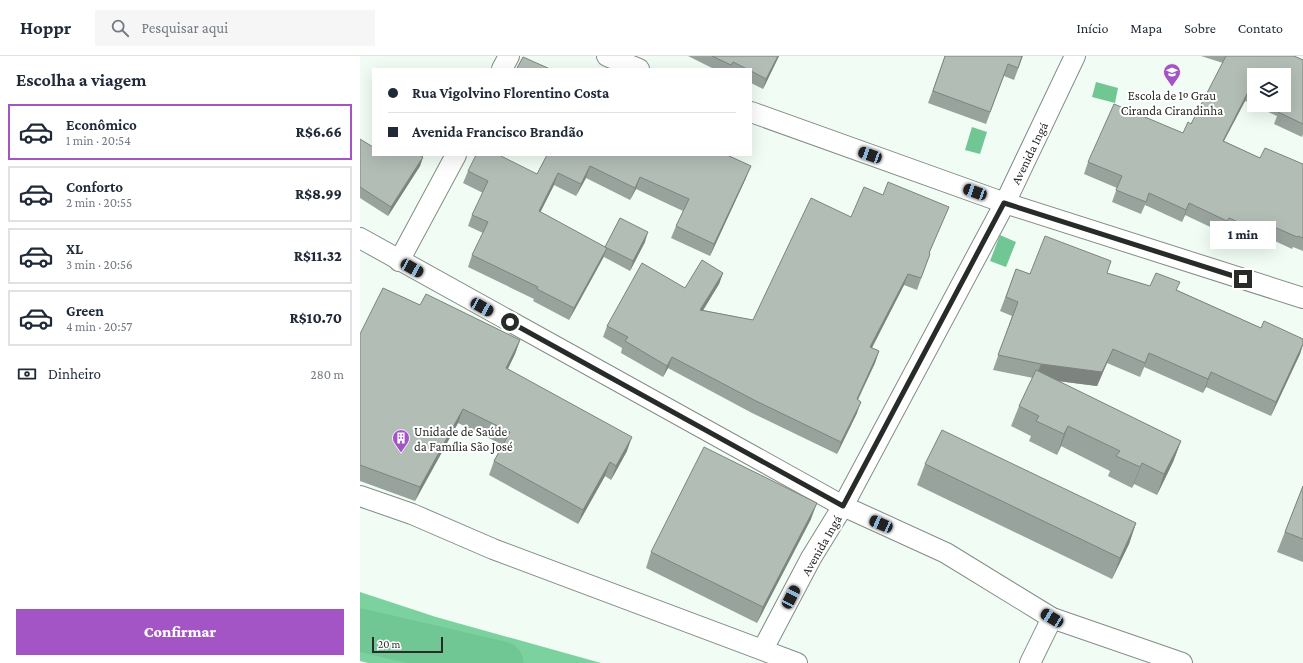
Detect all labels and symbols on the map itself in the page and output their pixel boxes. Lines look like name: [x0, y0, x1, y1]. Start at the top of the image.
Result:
school or university icon: Escola de 1º Grau Ciranda Cirandinha: [1162, 62, 1182, 87]
place label: Escola de 1º Grau Ciranda Cirandinha: [1121, 88, 1223, 118]
street label: Avenida Ingá: [1008, 120, 1051, 187]
car: [857, 145, 883, 165]
car: [962, 182, 988, 202]
callout: 1 min: [1210, 221, 1276, 249]
car: [399, 257, 425, 279]
route end: [1234, 270, 1252, 288]
car: [469, 296, 495, 318]
route start: [501, 313, 519, 331]
place label: Unidade de Saúde da Família São José: [414, 424, 513, 454]
building icon: Unidade de Saúde da Família São José: [391, 428, 411, 453]
street label: Avenida Ingá: [798, 512, 845, 578]
car: [868, 514, 894, 534]
car: [780, 584, 802, 610]
car: [1039, 607, 1065, 629]
scale bar: [372, 635, 443, 654]

